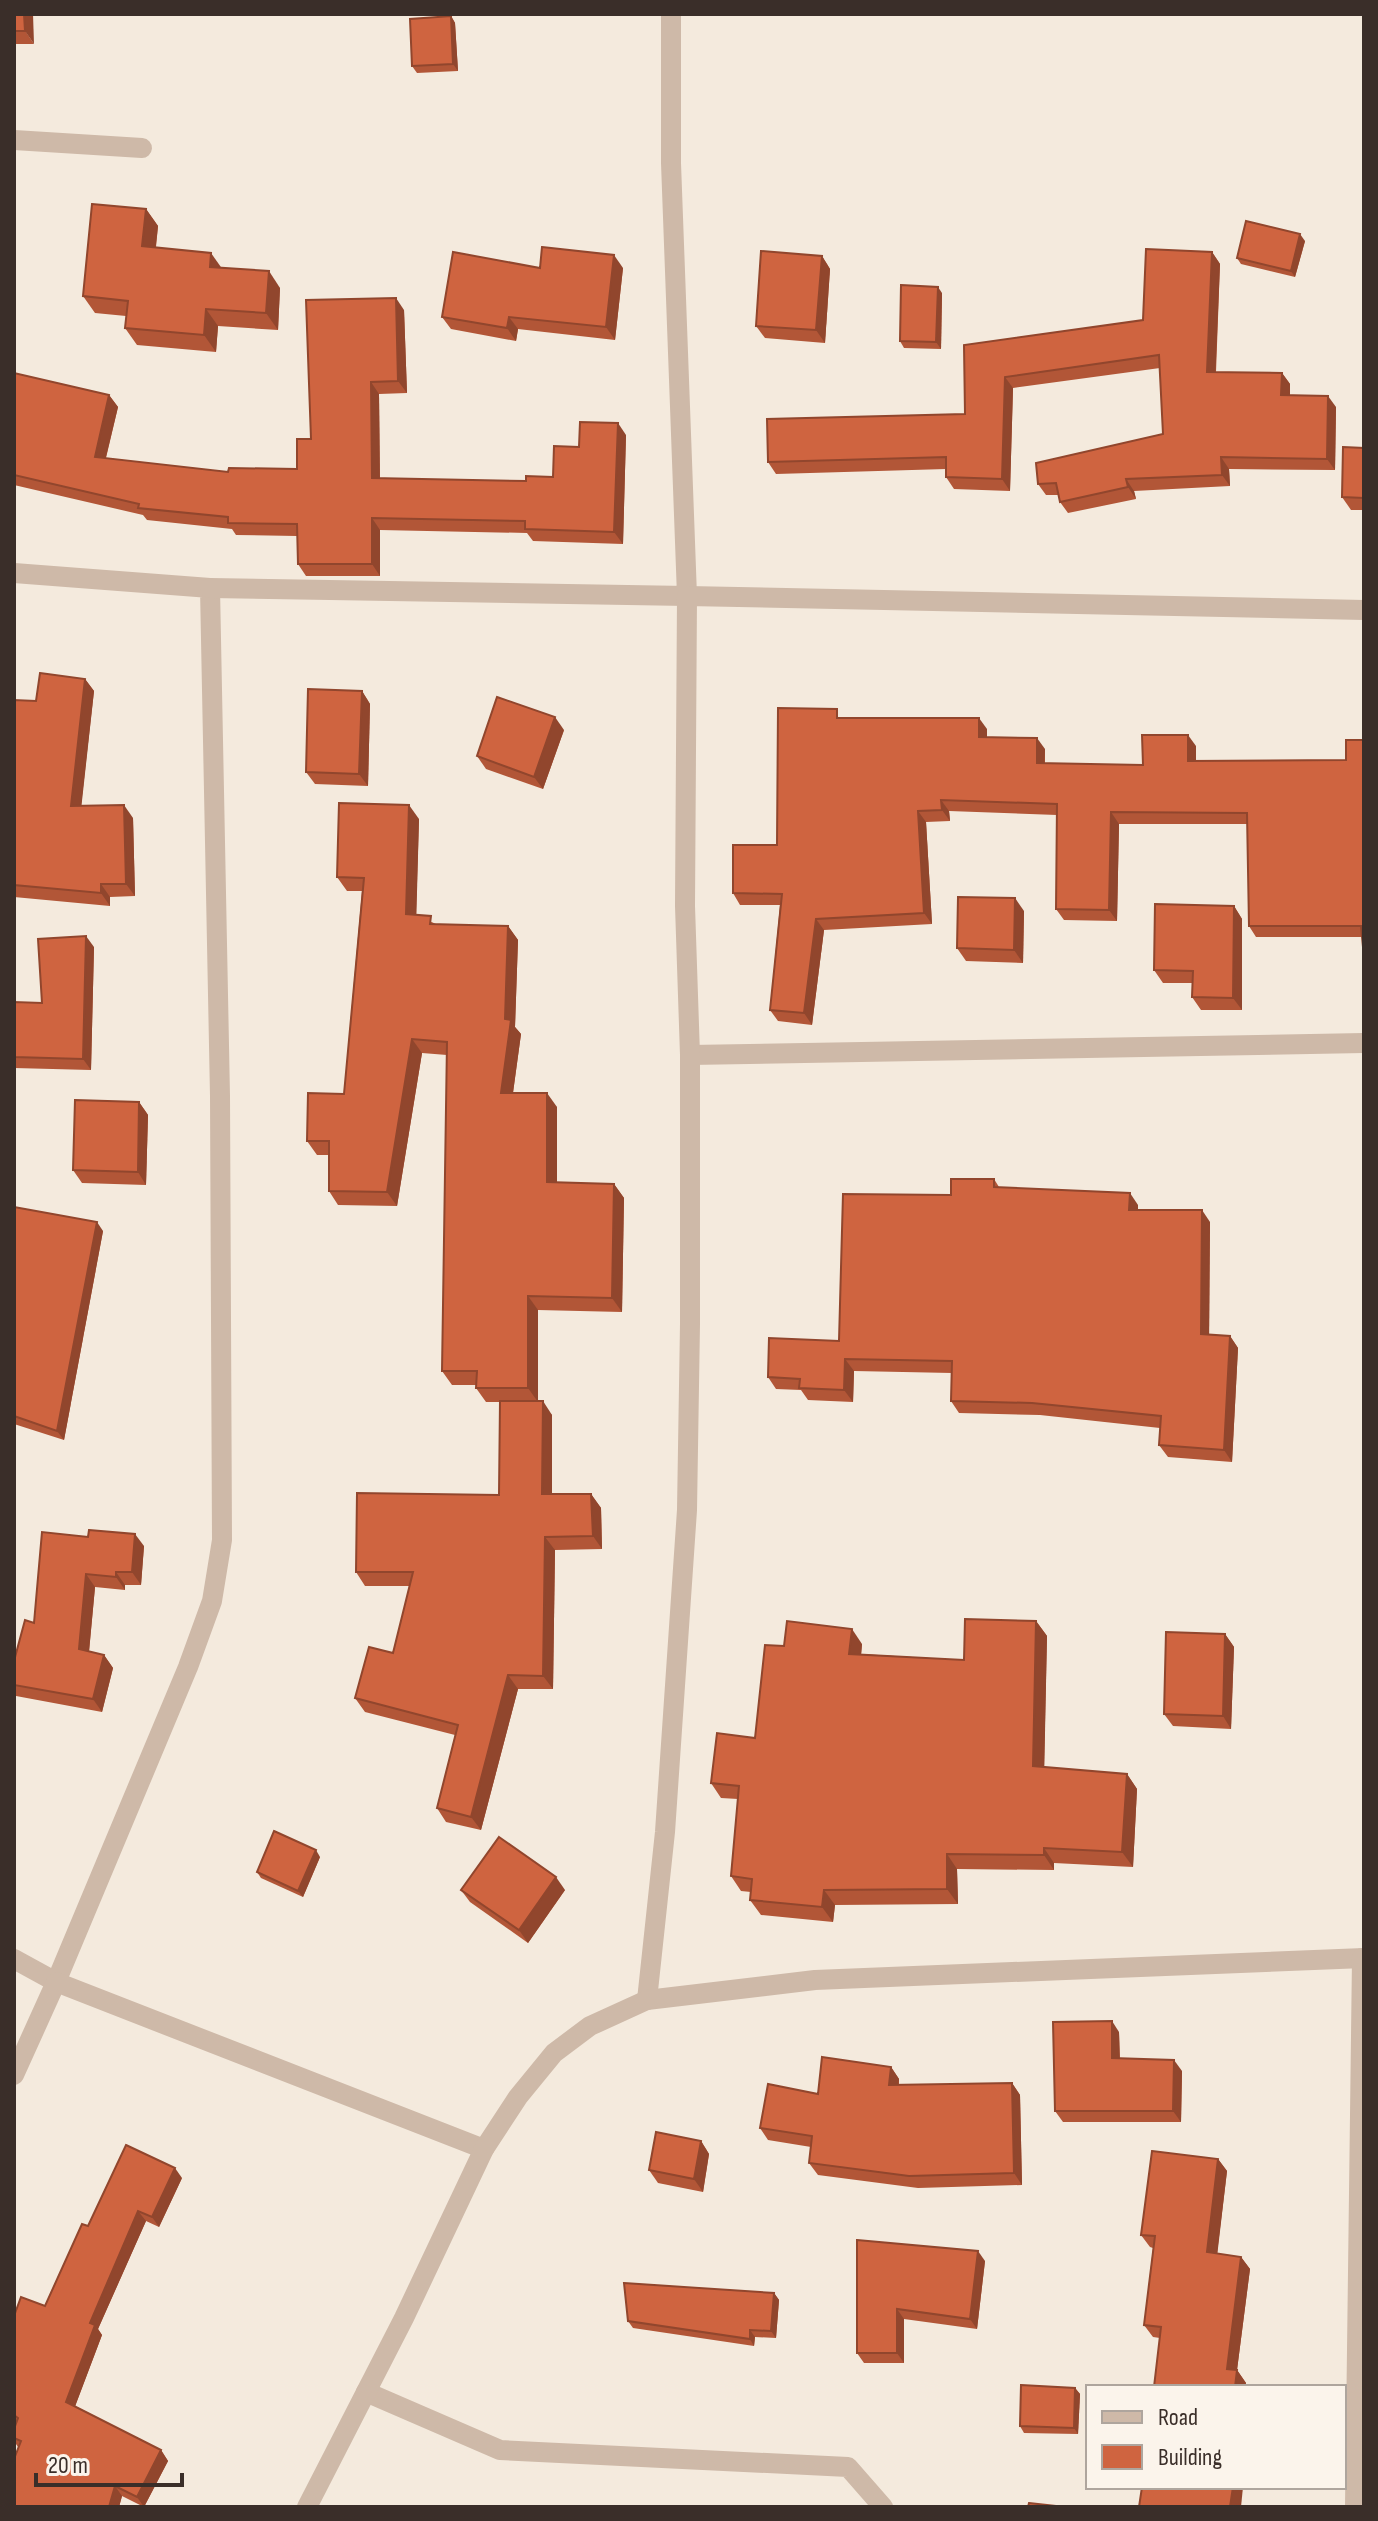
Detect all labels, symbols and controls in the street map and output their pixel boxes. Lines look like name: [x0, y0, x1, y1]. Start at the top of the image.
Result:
legend: [1086, 2385, 1346, 2489]
text: Road: [1158, 2403, 1198, 2432]
scale bar: [36, 2437, 182, 2487]
text: Building: [1158, 2443, 1222, 2472]
text: 20 m: [48, 2451, 88, 2480]

